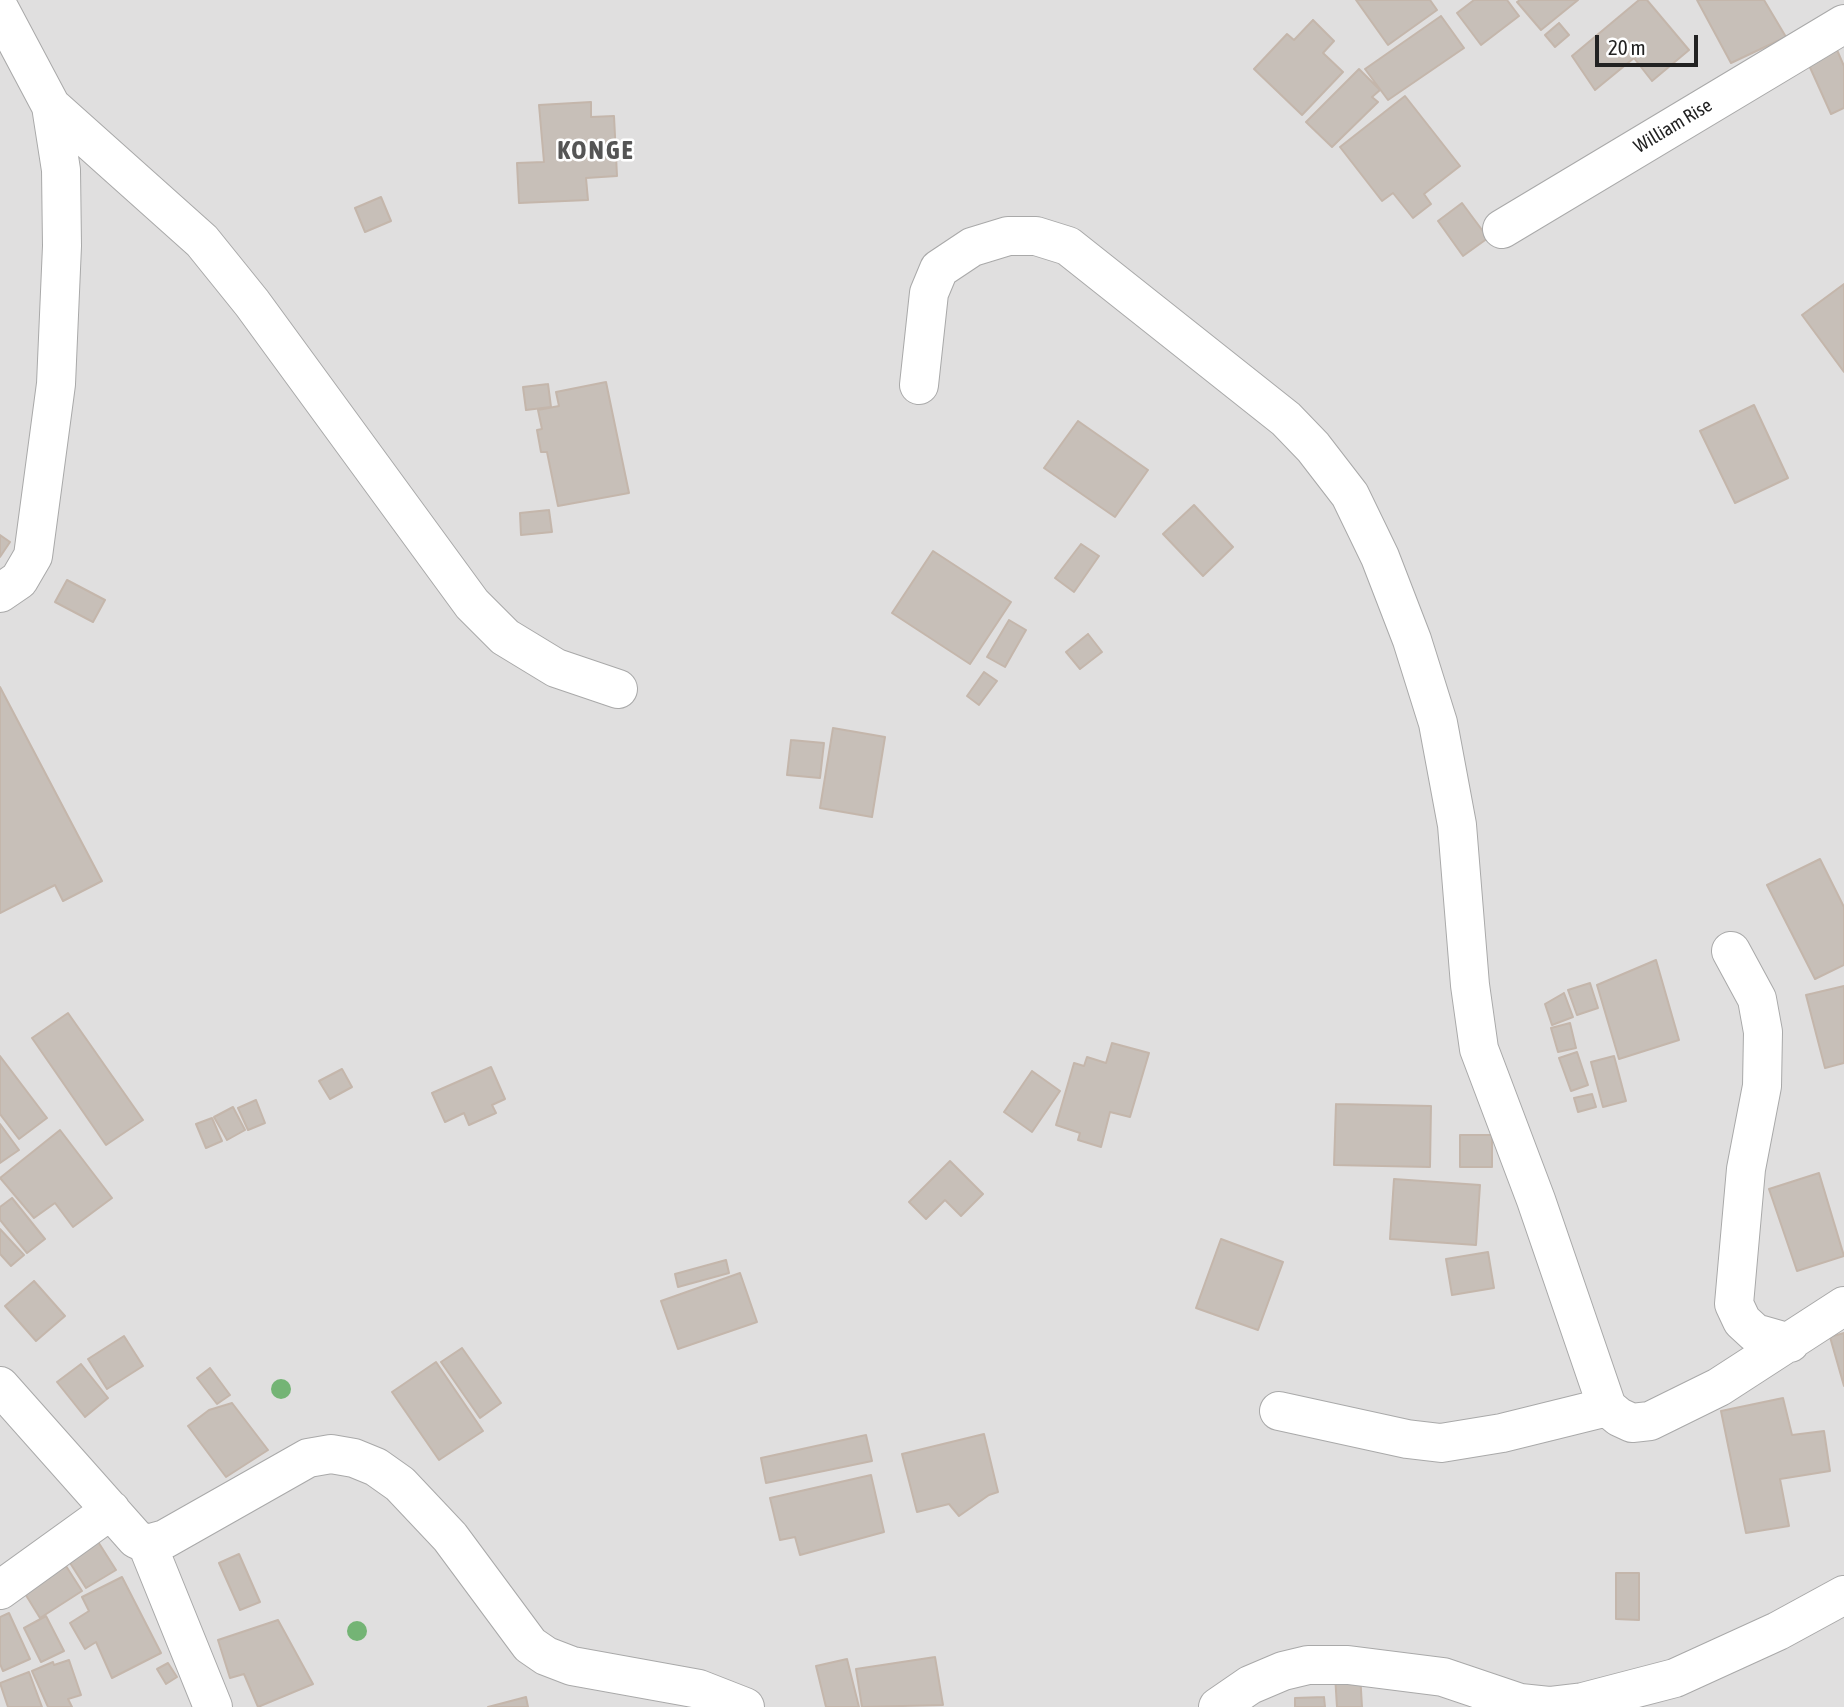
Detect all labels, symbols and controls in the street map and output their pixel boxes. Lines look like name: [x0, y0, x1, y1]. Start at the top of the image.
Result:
scale bar: [1599, 21, 1702, 65]
text: 20 m: [1608, 35, 1646, 59]
street label: William Rise: [1630, 94, 1716, 158]
district label: KONGE: [558, 135, 634, 167]

